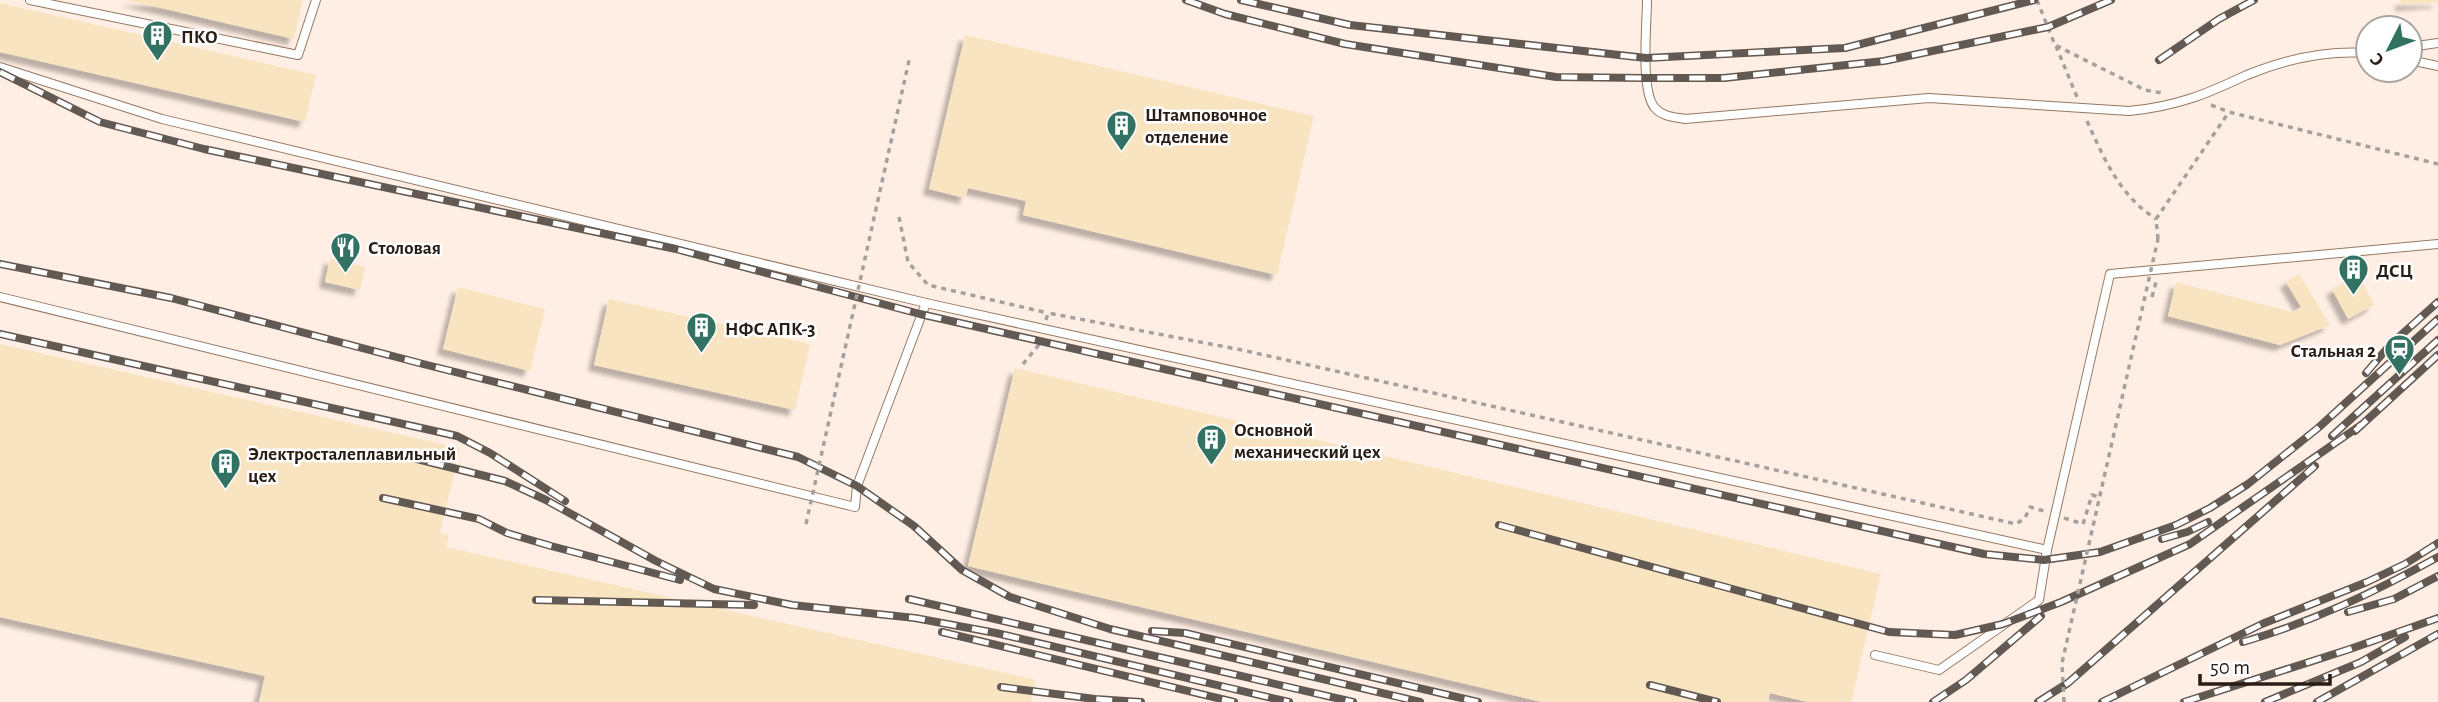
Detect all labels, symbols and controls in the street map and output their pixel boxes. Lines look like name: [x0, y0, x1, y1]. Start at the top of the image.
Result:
north arrow: [2354, 14, 2424, 84]
building icon: ПКО: [141, 19, 175, 63]
place label: ПКО: [181, 28, 218, 47]
text: С: [2367, 49, 2388, 70]
place label: Штамповочное отделение: [1145, 106, 1267, 147]
building icon: Штамповочное отделение: [1105, 108, 1139, 152]
restaurant icon: Столовая: [328, 230, 362, 274]
place label: Столовая: [368, 239, 441, 258]
building icon: ДСЦ: [2336, 253, 2370, 297]
place label: ДСЦ: [2376, 262, 2413, 281]
building icon: НФС АПК-3: [685, 311, 719, 355]
place label: НФС АПК-3: [725, 320, 816, 339]
station icon: Стальная 2: [2382, 333, 2416, 377]
place label: Стальная 2: [2291, 342, 2376, 361]
place label: Основной механический цех: [1234, 421, 1381, 462]
building icon: Основной механический цех: [1194, 423, 1228, 467]
place label: Электросталеплавильный цех: [248, 445, 456, 486]
building icon: Электросталеплавильный цех: [208, 447, 242, 491]
scale bar: [2200, 642, 2330, 686]
text: 50 m: [2210, 657, 2250, 678]

